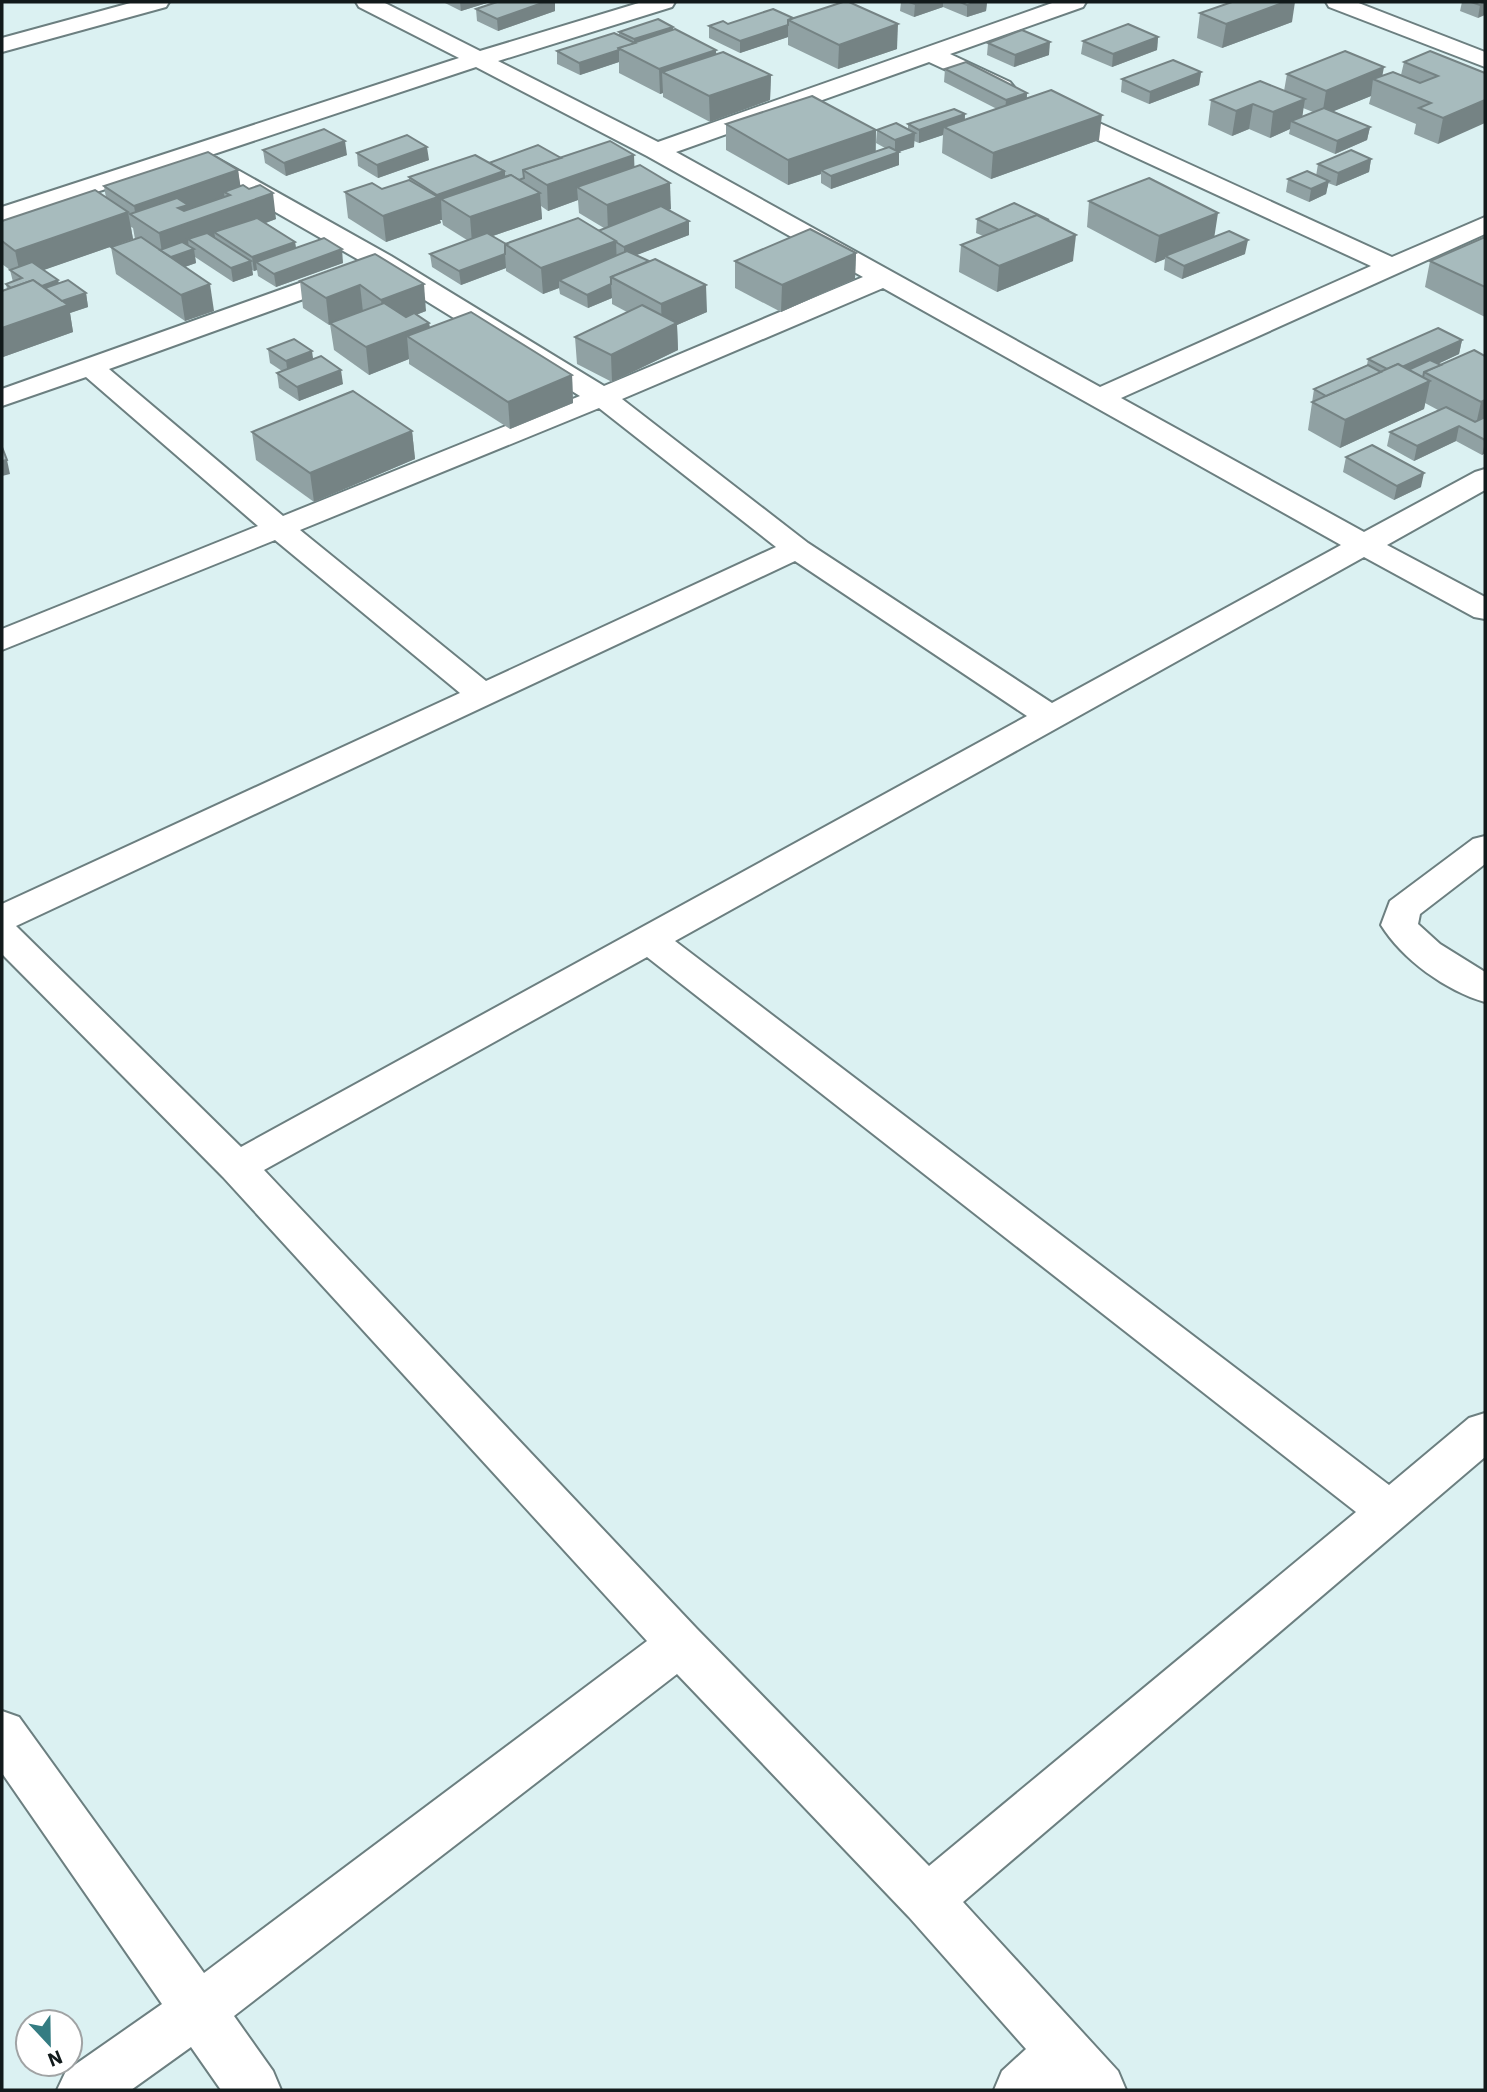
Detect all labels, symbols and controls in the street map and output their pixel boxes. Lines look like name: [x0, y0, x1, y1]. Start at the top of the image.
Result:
north arrow: [14, 2008, 84, 2078]
text: N: [44, 2045, 66, 2072]

